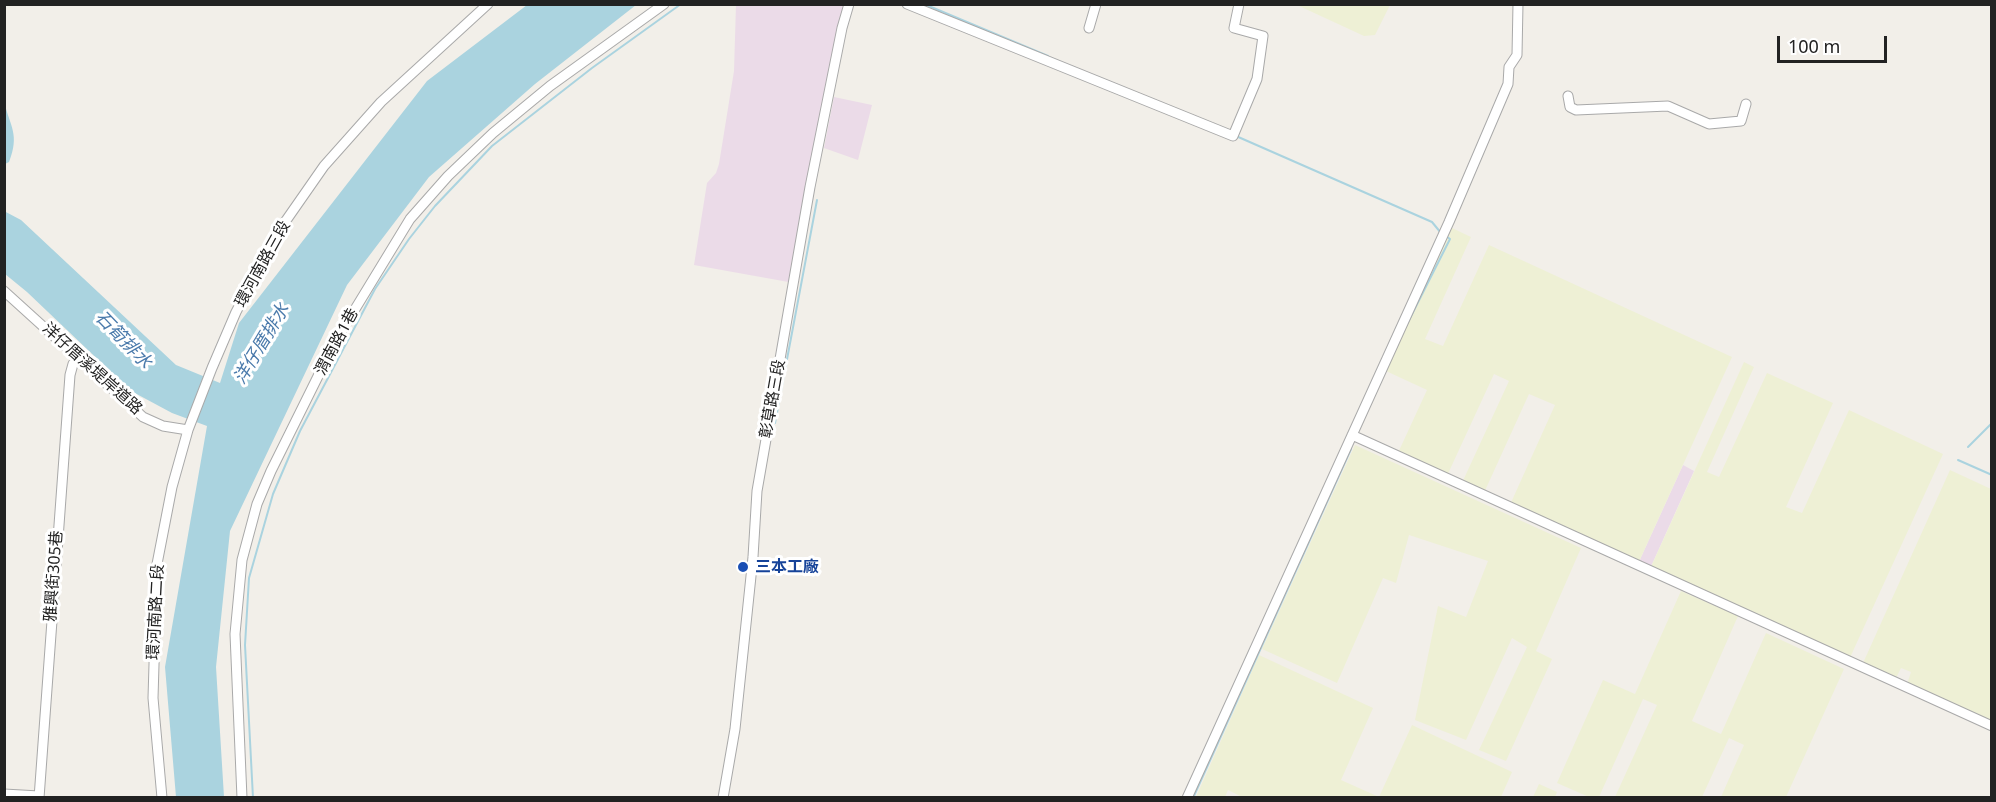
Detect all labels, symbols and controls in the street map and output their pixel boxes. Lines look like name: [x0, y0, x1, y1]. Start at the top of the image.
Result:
scale bar: [1780, 24, 1890, 62]
text: 100 m: [1788, 34, 1840, 58]
street label: 環河南路三段: [231, 217, 295, 311]
water label: 洋仔厝排水: [230, 300, 294, 388]
street label: 渭南路1巷: [311, 305, 363, 379]
water label: 石筍排水: [90, 307, 156, 373]
street label: 洋仔厝溪堤岸道路: [38, 319, 146, 419]
street label: 彰草路三段: [757, 358, 789, 440]
street label: 雅興街305巷: [41, 530, 67, 622]
place label: 三本工廠: [755, 557, 819, 577]
marker: 三本工廠: [736, 560, 750, 574]
street label: 環河南路二段: [144, 564, 168, 660]

